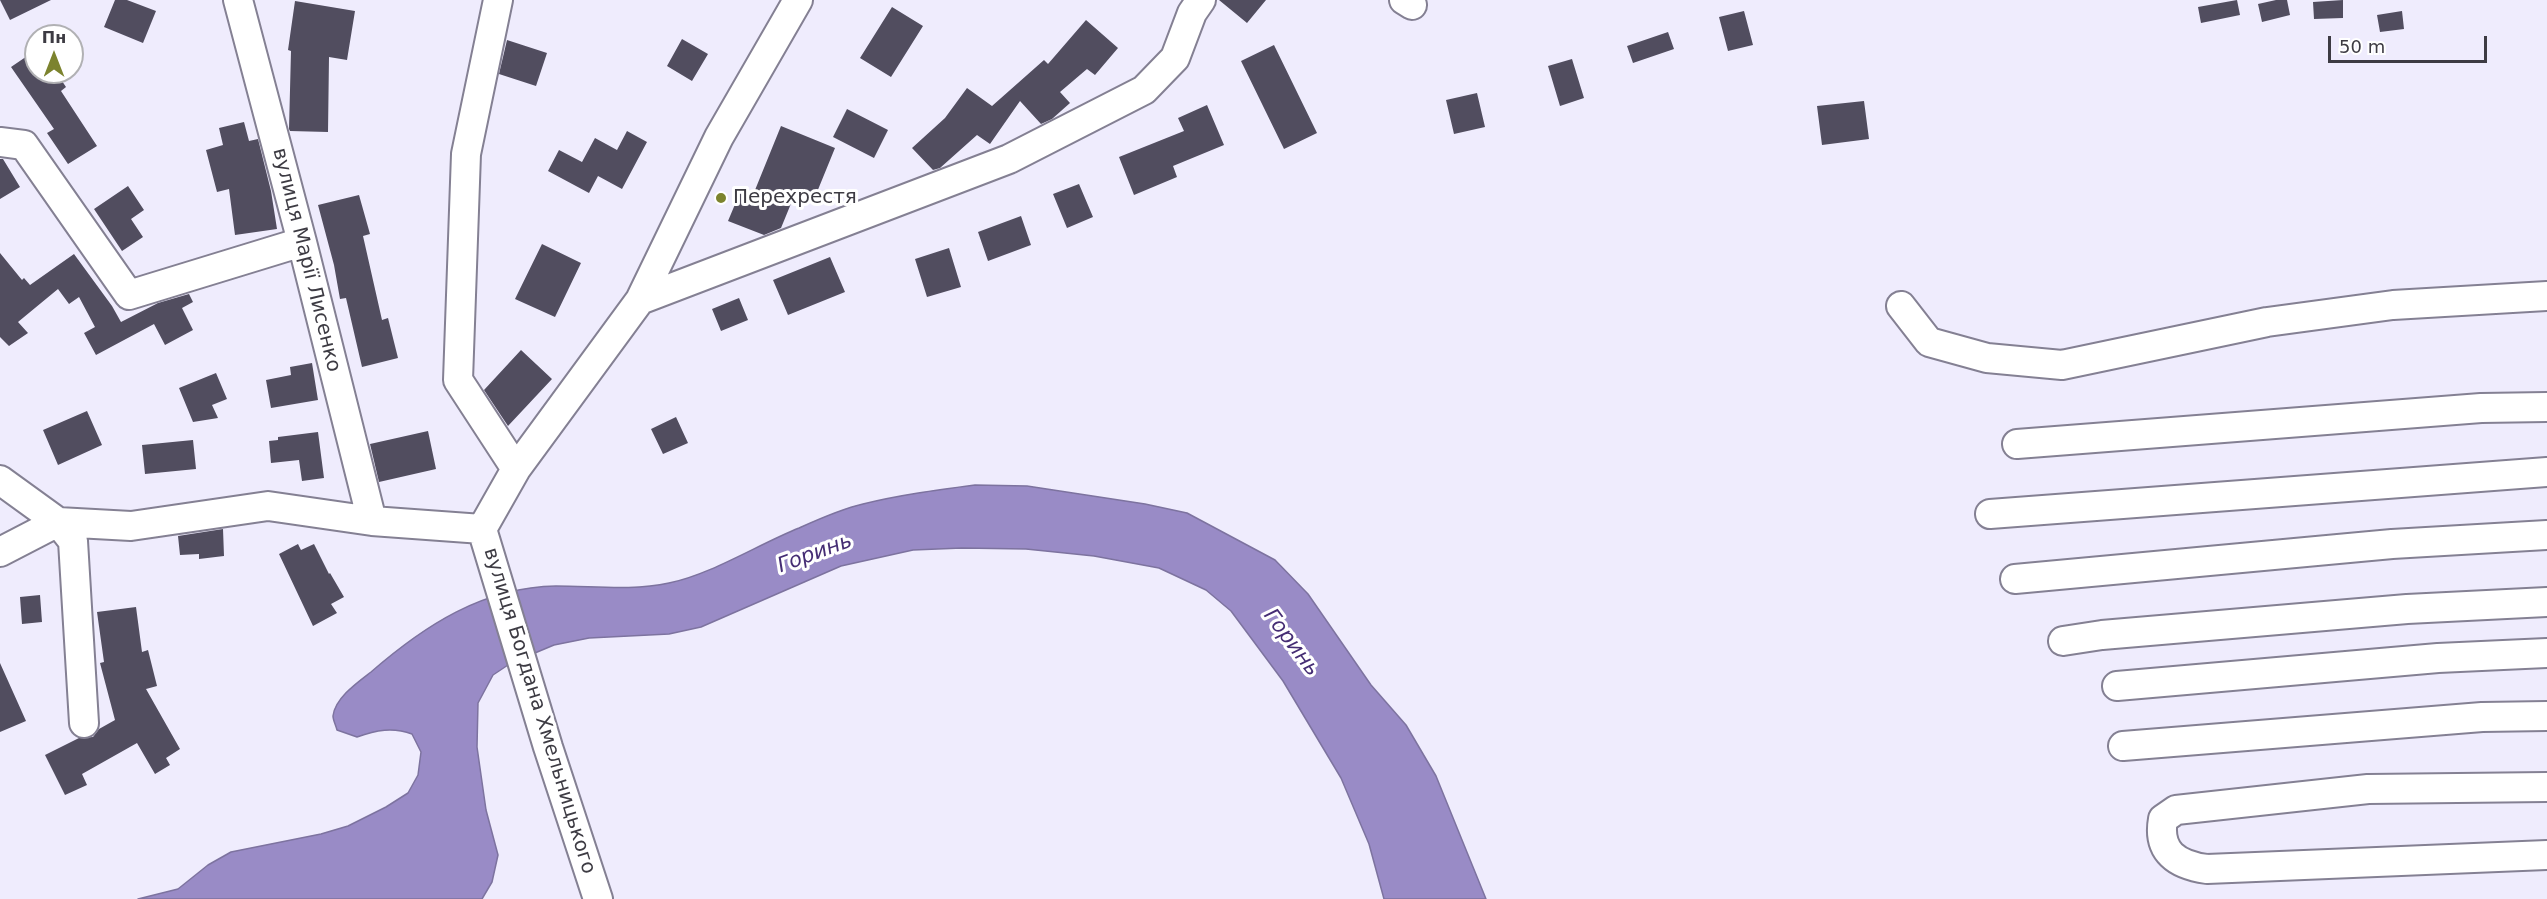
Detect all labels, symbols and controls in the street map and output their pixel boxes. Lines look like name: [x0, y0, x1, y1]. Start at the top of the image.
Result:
north arrow: [24, 24, 84, 84]
scale bar: [2331, 24, 2490, 62]
text: Пн: [42, 28, 66, 47]
text: 50 m: [2339, 36, 2385, 57]
street label: вулиця Марії Лисенко: [267, 146, 345, 374]
place label: Перехрестя: [733, 186, 857, 210]
marker: Перехрестя: [714, 191, 728, 205]
water label: Горинь: [774, 529, 856, 579]
street label: вулиця Богдана Хмельницького: [478, 545, 600, 877]
water label: Горинь: [1258, 604, 1324, 682]

